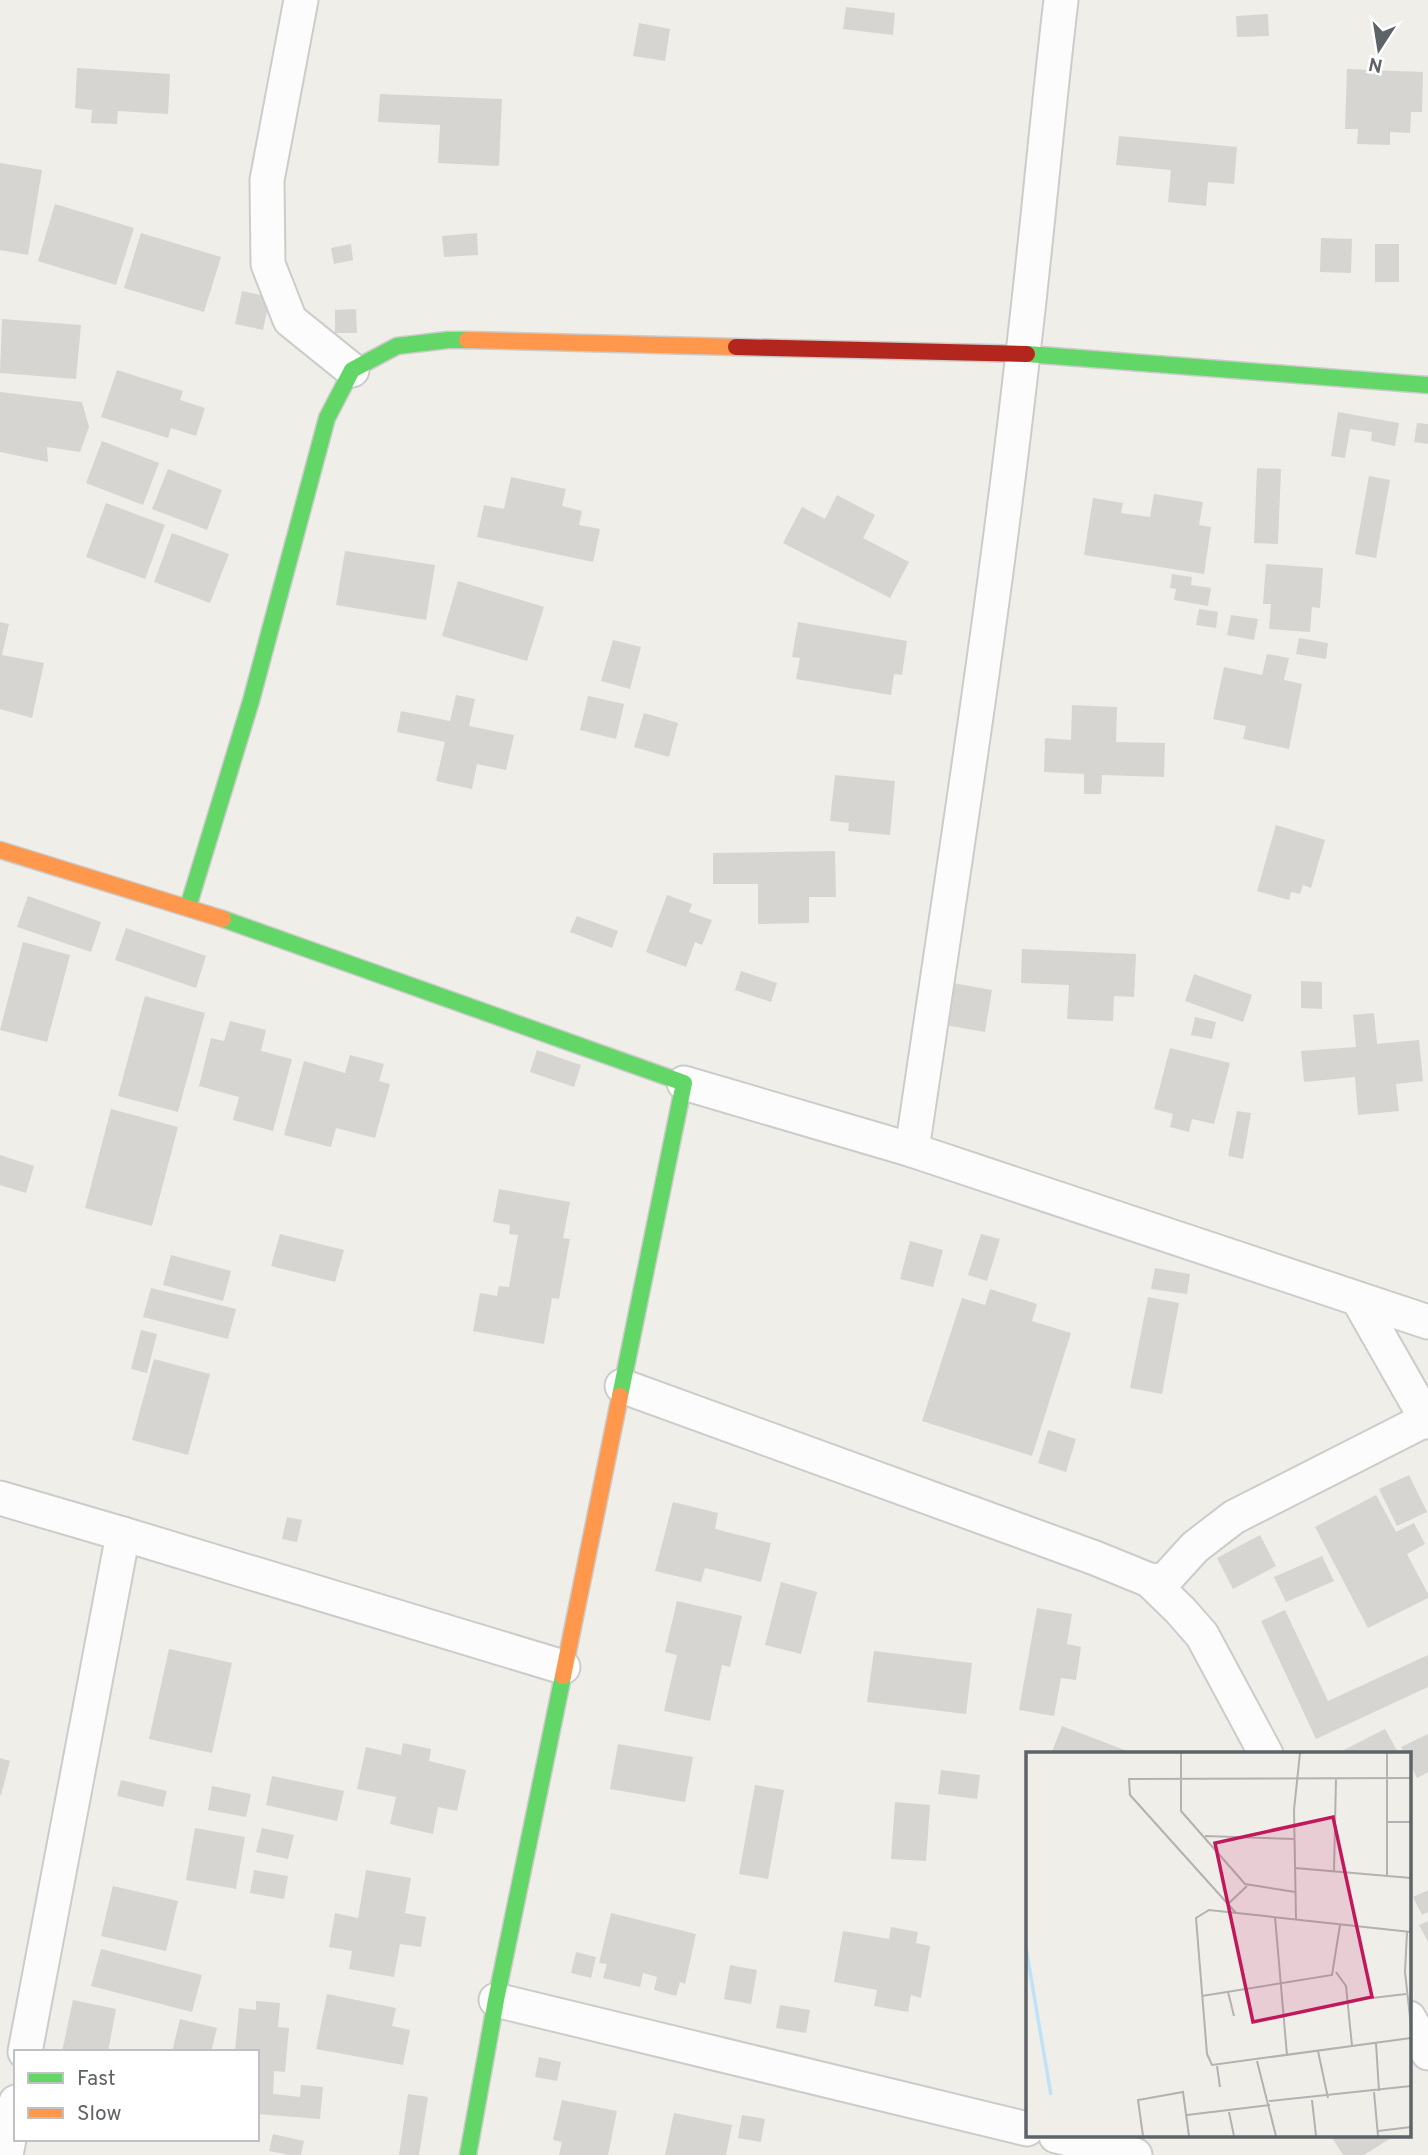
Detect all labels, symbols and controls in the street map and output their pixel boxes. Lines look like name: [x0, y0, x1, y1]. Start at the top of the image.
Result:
north arrow: [1344, 14, 1414, 84]
text: N: [1367, 51, 1385, 77]
inset map: [1026, 1752, 1410, 2138]
legend: [14, 2050, 259, 2141]
text: Fast: [77, 2066, 116, 2093]
text: Slow: [77, 2101, 122, 2128]

